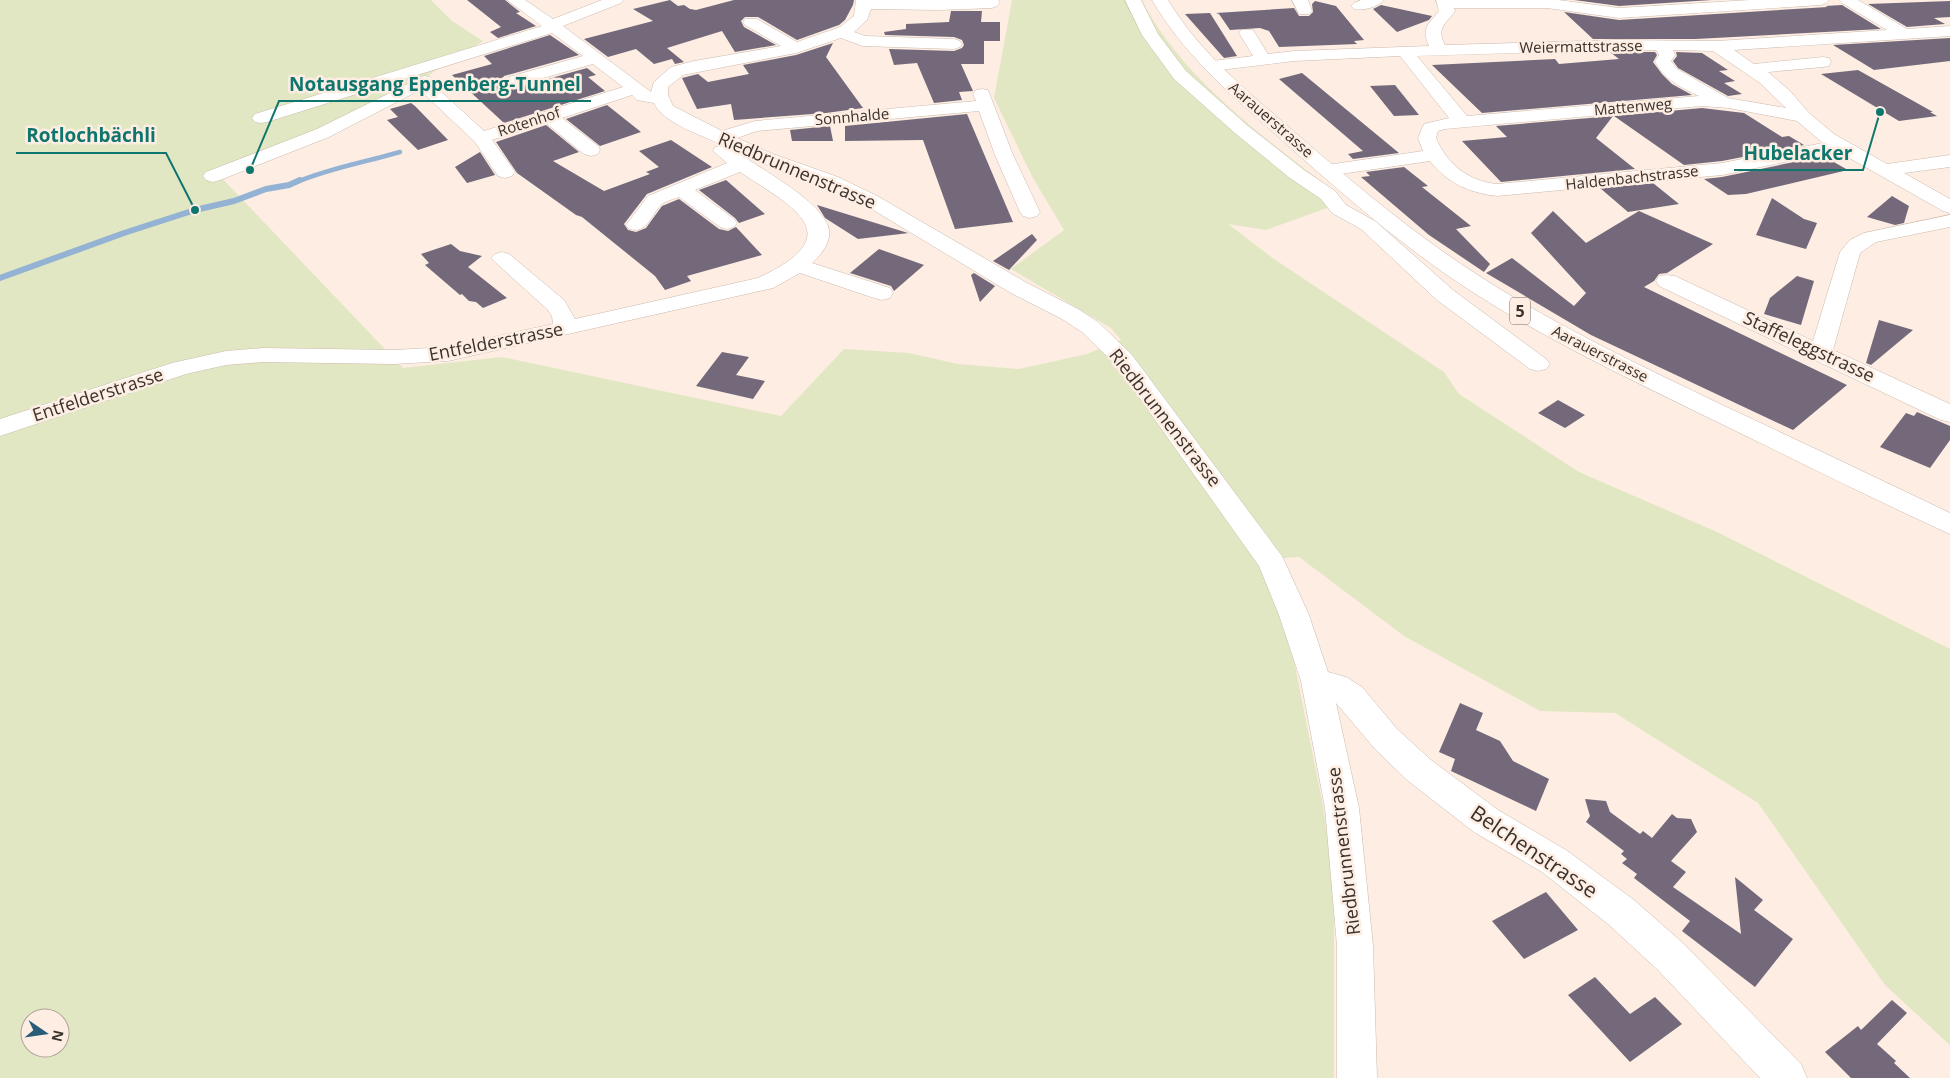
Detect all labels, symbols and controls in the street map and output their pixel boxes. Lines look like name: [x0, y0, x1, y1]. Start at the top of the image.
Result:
street label: Weiermattstrasse: [1519, 35, 1643, 57]
callout: Notausgang Eppenberg-Tunnel: [279, 67, 591, 101]
text: Notausgang Eppenberg-Tunnel: [289, 71, 581, 97]
street label: Aarauerstrasse: [1225, 77, 1318, 161]
street label: Mattenweg: [1593, 93, 1673, 119]
street label: Rotenhof: [495, 101, 563, 141]
street label: Sonnhalde: [814, 103, 890, 129]
callout: Rotlochbächli: [16, 119, 166, 153]
text: Rotlochbächli: [26, 122, 156, 148]
street label: Riedbrunnenstrasse: [715, 126, 880, 214]
callout: Hubelacker: [1734, 136, 1863, 170]
text: Hubelacker: [1744, 140, 1853, 166]
street label: Haldenbachstrasse: [1564, 160, 1699, 194]
road number: 5: [1510, 298, 1530, 324]
street label: Staffeleggstrasse: [1740, 305, 1879, 387]
street label: Entfelderstrasse: [427, 316, 565, 366]
street label: Aarauerstrasse: [1549, 320, 1652, 386]
street label: Riedbrunnenstrasse: [1104, 343, 1227, 491]
street label: Entfelderstrasse: [29, 362, 166, 427]
street label: Riedbrunnenstrasse: [1321, 766, 1365, 936]
street label: Belchenstrasse: [1465, 798, 1604, 904]
north arrow: [20, 1008, 70, 1058]
text: N: [48, 1028, 69, 1044]

